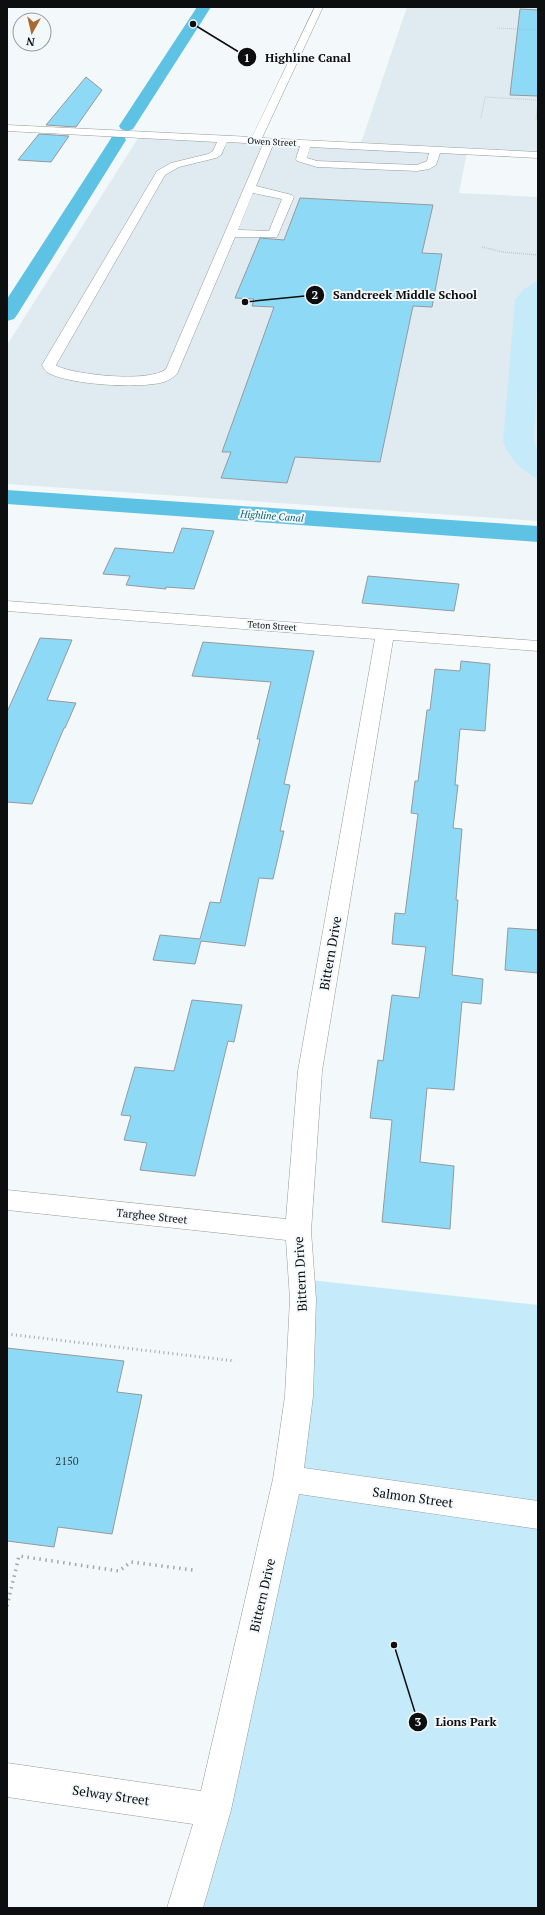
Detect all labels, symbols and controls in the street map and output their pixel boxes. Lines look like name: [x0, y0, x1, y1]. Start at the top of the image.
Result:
north arrow: [12, 12, 52, 52]
text: N: [25, 34, 36, 49]
callout: Highline Canal: [237, 45, 359, 69]
text: 1: [244, 50, 250, 65]
text: Highline Canal: [265, 50, 351, 65]
street label: Owen Street: [247, 135, 298, 149]
callout: Sandcreek Middle School: [305, 283, 485, 307]
text: 2: [312, 287, 319, 302]
text: Sandcreek Middle School: [333, 287, 477, 302]
water label: Highline Canal: [239, 507, 304, 525]
street label: Teton Street: [247, 618, 298, 634]
street label: Bittern Drive: [315, 915, 345, 991]
street label: Targhee Street: [116, 1205, 188, 1227]
street label: Bittern Drive: [289, 1236, 311, 1312]
house number: 2150: [55, 1454, 79, 1468]
street label: Salmon Street: [371, 1482, 455, 1512]
street label: Bittern Drive: [245, 1556, 279, 1634]
callout: Lions Park: [408, 1710, 505, 1734]
text: 3: [415, 1714, 422, 1729]
text: Lions Park: [436, 1714, 496, 1729]
street label: Selway Street: [71, 1781, 151, 1809]

